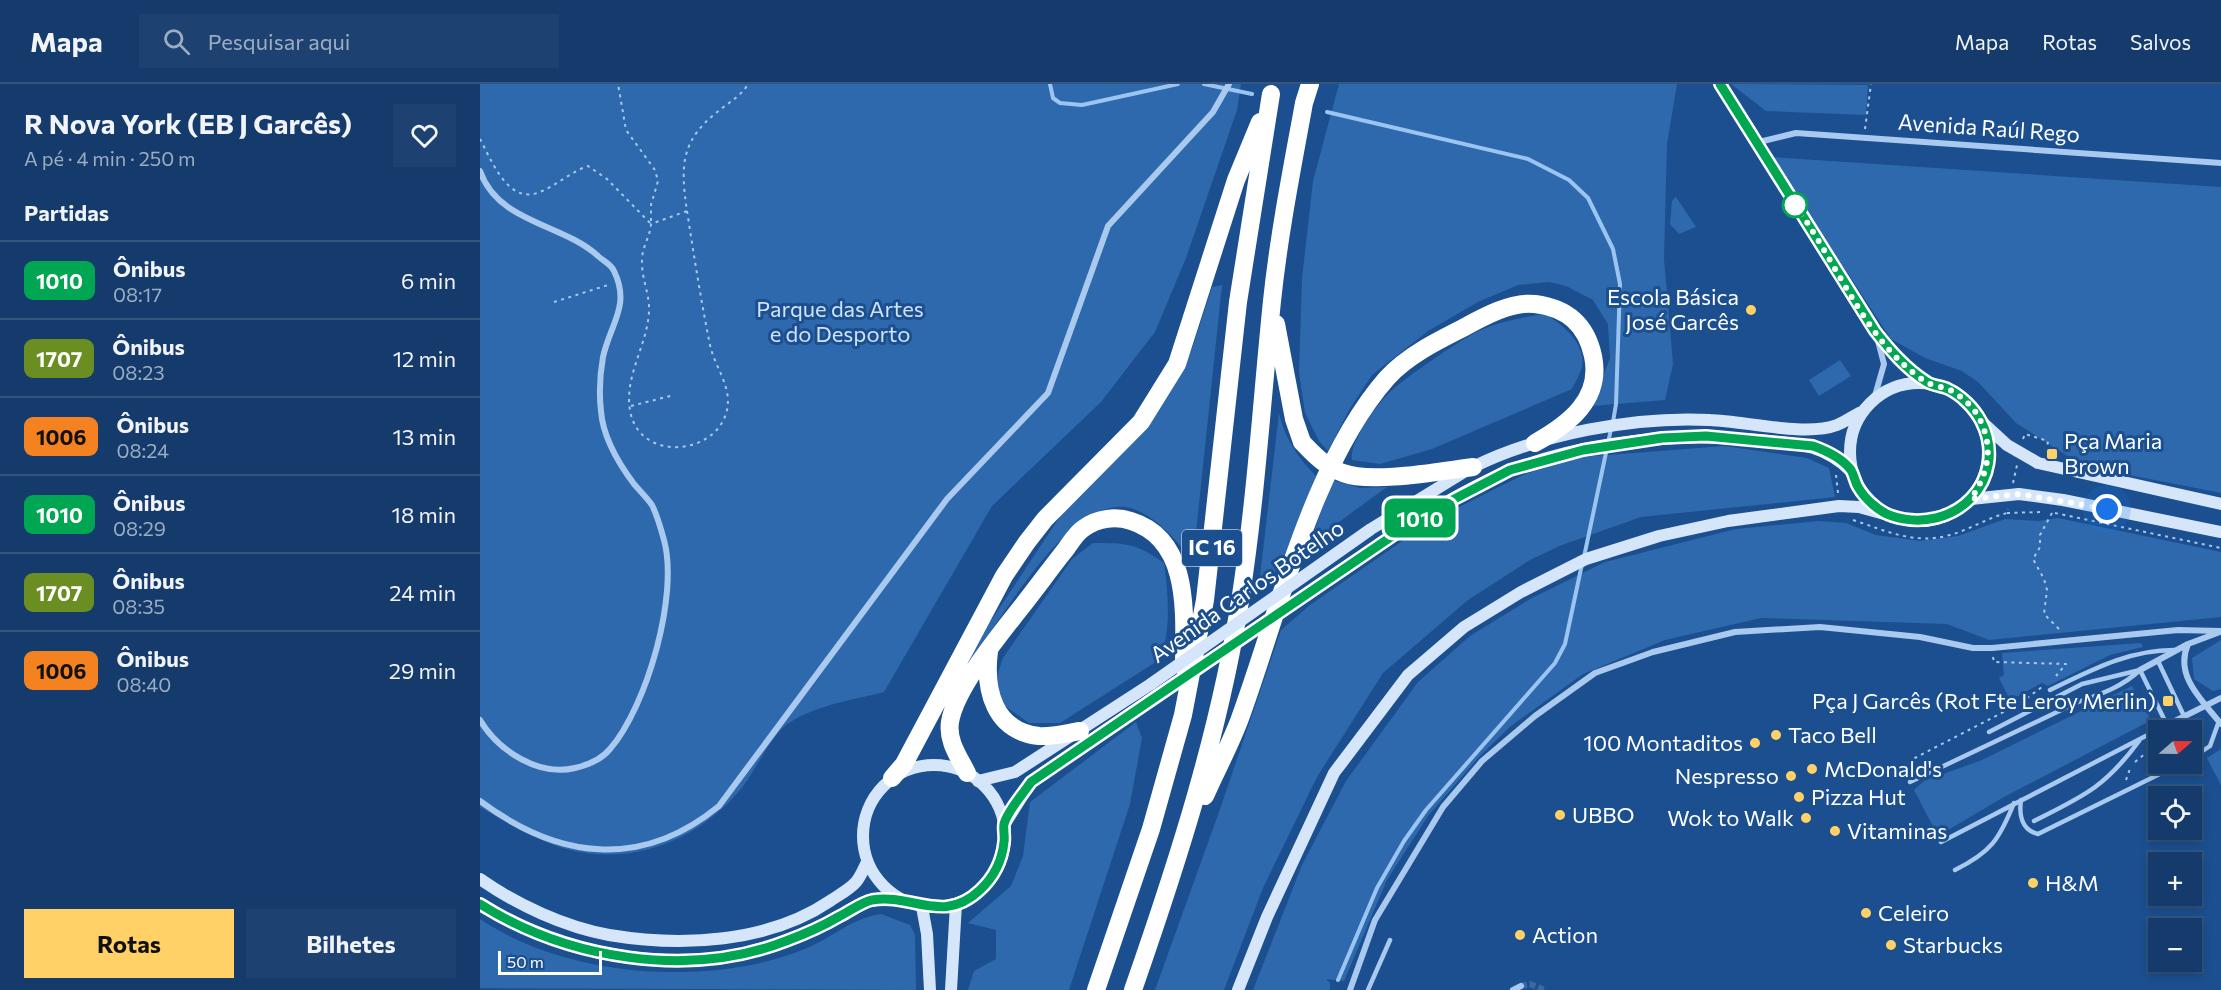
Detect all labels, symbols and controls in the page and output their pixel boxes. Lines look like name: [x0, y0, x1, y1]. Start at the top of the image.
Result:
search box: [139, 14, 559, 68]
text: Mapa: [30, 24, 103, 58]
icon: search: [160, 25, 193, 58]
text: Pesquisar aqui: [208, 28, 350, 55]
text: Mapa: [1955, 29, 2009, 54]
text: Rotas: [2042, 29, 2097, 54]
text: Salvos: [2130, 29, 2191, 54]
button: heart: [393, 104, 456, 167]
text: R Nova York (EB J Garcês): [24, 106, 352, 140]
street label: Avenida Raúl Rego: [1897, 108, 2081, 147]
text: A pé · 4 min · 250 m: [24, 146, 196, 170]
unlabelled marker: [1782, 192, 1808, 218]
text: Partidas: [24, 199, 109, 226]
text: Ônibus: [113, 255, 186, 282]
text: 6 min: [401, 267, 456, 294]
text: 1010: [36, 268, 83, 293]
text: 08:17: [113, 282, 162, 306]
place label: Escola Básica José Garcês: [1607, 283, 1739, 335]
park label: Parque das Artes e do Desporto: [756, 295, 924, 347]
marker: Escola Básica José Garcês: [1744, 303, 1758, 317]
text: Ônibus: [112, 333, 185, 360]
text: 12 min: [393, 345, 456, 372]
text: 1707: [36, 346, 82, 371]
text: 08:23: [112, 360, 165, 384]
text: Ônibus: [116, 411, 189, 438]
text: 13 min: [392, 423, 456, 450]
text: 1006: [36, 424, 86, 449]
place label: Pça Maria Brown: [2064, 427, 2162, 479]
text: 08:24: [116, 438, 169, 462]
marker: Pça Maria Brown: [2045, 447, 2059, 461]
text: Ônibus: [113, 489, 186, 516]
your location: [2092, 494, 2122, 524]
line badge: 1010: [1378, 498, 1462, 538]
text: 18 min: [392, 501, 456, 528]
text: 1010: [36, 502, 83, 527]
text: 1010: [1397, 506, 1443, 531]
street label: Avenida Carlos Botelho: [1145, 513, 1349, 668]
text: 08:29: [113, 516, 166, 540]
road number: IC 16: [1182, 530, 1242, 566]
text: Ônibus: [112, 567, 185, 594]
text: 24 min: [389, 579, 456, 606]
text: 1707: [36, 580, 82, 605]
text: 08:35: [112, 594, 165, 618]
text: Ônibus: [116, 645, 189, 672]
text: 29 min: [389, 657, 456, 684]
text: 1006: [36, 658, 86, 683]
text: 08:40: [116, 672, 171, 696]
place label: Pça J Garcês (Rot Fte Leroy Merlin): [1812, 687, 2156, 714]
marker: Pça J Garcês (Rot Fte Leroy Merlin): [2161, 694, 2175, 708]
north arrow: [2148, 720, 2202, 774]
map controls: [2148, 720, 2202, 972]
place label: Taco Bell: [1788, 721, 1877, 748]
marker: Taco Bell: [1769, 728, 1783, 742]
place label: 100 Montaditos: [1583, 729, 1743, 756]
marker: 100 Montaditos: [1748, 736, 1762, 750]
place label: McDonald's: [1824, 755, 1942, 782]
place label: Nespresso: [1675, 762, 1779, 789]
marker: McDonald's: [1805, 762, 1819, 776]
marker: Nespresso: [1784, 769, 1798, 783]
place label: Pizza Hut: [1811, 783, 1906, 810]
button: locate: [2148, 786, 2202, 840]
marker: Pizza Hut: [1792, 790, 1806, 804]
place label: UBBO: [1572, 801, 1634, 828]
place label: Wok to Walk: [1667, 804, 1794, 831]
marker: UBBO: [1553, 808, 1567, 822]
marker: Wok to Walk: [1799, 811, 1813, 825]
place label: Vitaminas: [1847, 817, 1947, 844]
marker: Vitaminas: [1828, 824, 1842, 838]
button: +: [2148, 852, 2202, 906]
place label: H&M: [2045, 869, 2099, 896]
marker: H&M: [2026, 876, 2040, 890]
place label: Celeiro: [1878, 899, 1949, 926]
marker: Celeiro: [1859, 906, 1873, 920]
button: Rotas: [24, 909, 234, 978]
button: Bilhetes: [246, 909, 456, 978]
button: −: [2148, 918, 2202, 972]
place label: Action: [1532, 921, 1598, 948]
marker: Action: [1513, 928, 1527, 942]
place label: Starbucks: [1903, 931, 2003, 958]
marker: Starbucks: [1884, 938, 1898, 952]
scale bar: [498, 948, 602, 976]
text: 50 m: [507, 952, 544, 971]

